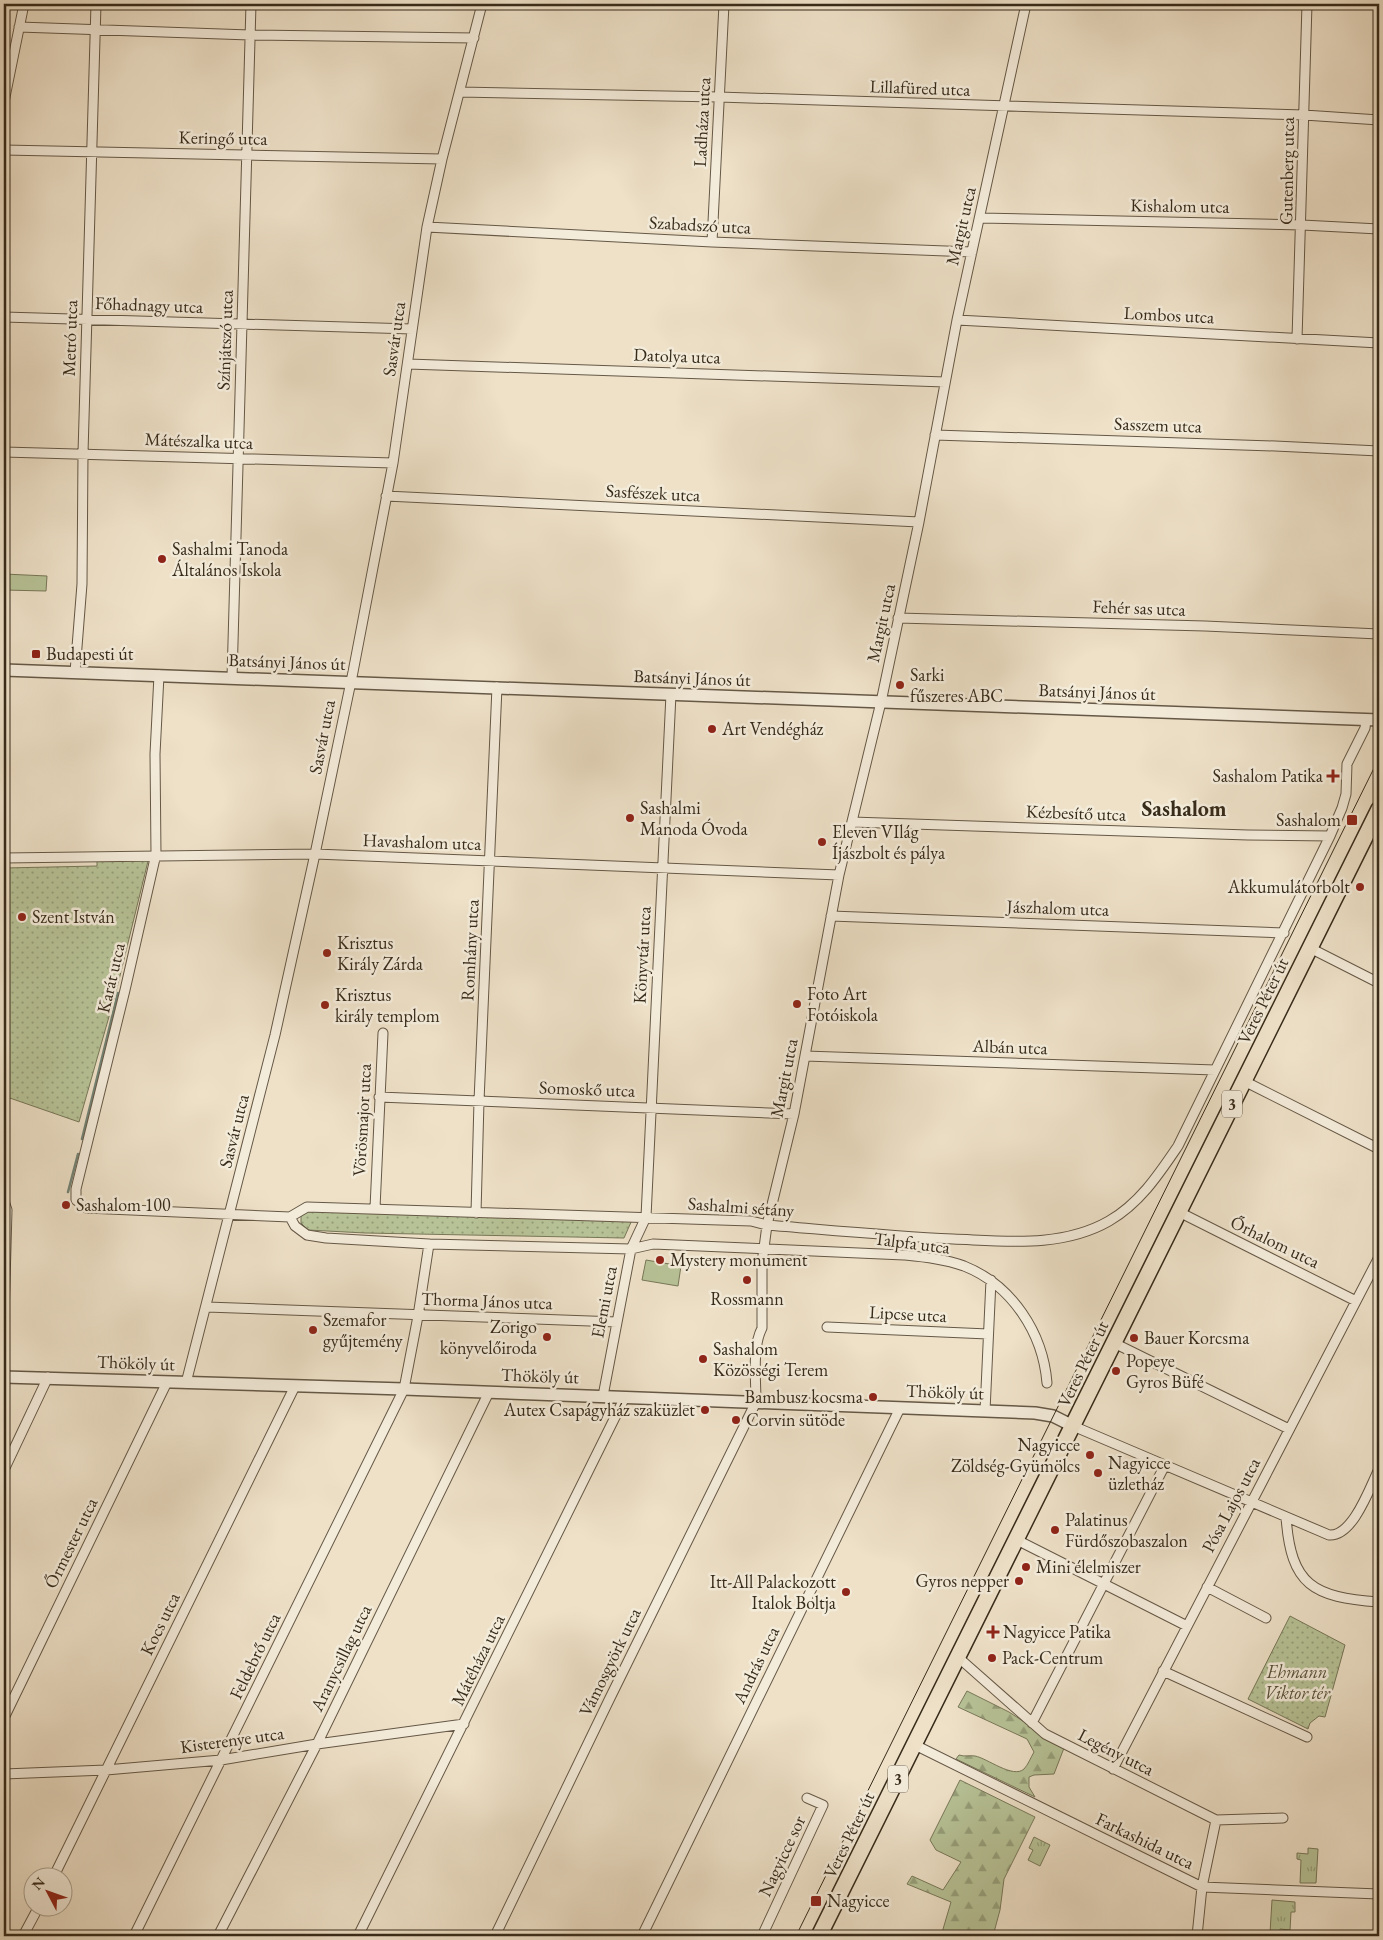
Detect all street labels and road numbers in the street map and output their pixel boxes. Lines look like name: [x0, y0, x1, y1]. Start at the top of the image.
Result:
street label: Lillafüred utca: [869, 74, 972, 101]
street label: Ladháza utca: [688, 76, 715, 167]
street label: Gutenberg utca: [1274, 116, 1299, 225]
street label: Keringő utca: [178, 125, 268, 150]
street label: Margit utca: [940, 184, 981, 267]
street label: Kishalom utca: [1130, 193, 1231, 218]
street label: Szabadszó utca: [648, 210, 752, 239]
street label: Színjátszó utca: [211, 289, 238, 391]
street label: Főhadnagy utca: [95, 291, 204, 318]
street label: Metró utca: [57, 299, 82, 377]
street label: Sasvár utca: [377, 299, 410, 378]
street label: Lombos utca: [1123, 301, 1216, 328]
street label: Datolya utca: [633, 342, 722, 369]
street label: Sasszem utca: [1114, 411, 1203, 438]
street label: Mátészalka utca: [144, 427, 254, 454]
street label: Sasfészek utca: [605, 479, 702, 507]
street label: Margit utca: [861, 581, 900, 664]
street label: Fehér sas utca: [1092, 594, 1187, 621]
street label: Batsányi János út: [228, 648, 346, 675]
street label: Batsányi János út: [633, 664, 751, 691]
street label: Batsányi János út: [1038, 678, 1156, 705]
street label: Sasvár utca: [303, 697, 340, 776]
street label: Kézbesítő utca: [1026, 799, 1127, 826]
street label: Havashalom utca: [362, 828, 483, 855]
street label: Jászhalom utca: [1004, 894, 1110, 921]
street label: Romhány utca: [455, 898, 484, 1001]
street label: Könyvtár utca: [627, 905, 656, 1004]
street label: Karát utca: [91, 940, 130, 1015]
street label: Veres Péter út: [1232, 954, 1293, 1048]
street label: Albán utca: [971, 1034, 1049, 1059]
street label: Margit utca: [765, 1036, 803, 1119]
street label: Vörösmajor utca: [347, 1062, 376, 1177]
street label: Somoskő utca: [538, 1075, 636, 1102]
road number: 3: [1222, 1090, 1242, 1118]
street label: Sasvár utca: [213, 1091, 254, 1170]
street label: Sashalmi sétány: [687, 1191, 795, 1222]
street label: Őrhalom utca: [1227, 1210, 1324, 1273]
street label: Talpfa utca: [873, 1226, 952, 1259]
street label: Elemi utca: [585, 1263, 622, 1340]
street label: Thorma János utca: [421, 1287, 554, 1314]
street label: Lipcse utca: [869, 1300, 948, 1327]
street label: Veres Péter út: [1052, 1317, 1113, 1411]
street label: Thököly út: [97, 1350, 176, 1375]
street label: Thököly út: [501, 1363, 580, 1388]
street label: Thököly út: [906, 1379, 985, 1404]
street label: Pósa Lajos utca: [1196, 1453, 1265, 1556]
street label: Őrmester utca: [39, 1493, 103, 1592]
street label: Kocs utca: [134, 1588, 185, 1659]
street label: Aranycsillag utca: [304, 1600, 377, 1716]
street label: Vámosgyörk utca: [573, 1603, 646, 1720]
street label: Feldebrő utca: [224, 1608, 286, 1703]
street label: Mátéháza utca: [446, 1610, 510, 1709]
street label: András utca: [727, 1622, 784, 1708]
street label: Kisterenye utca: [179, 1721, 286, 1758]
street label: Legény utca: [1074, 1723, 1159, 1781]
road number: 3: [888, 1766, 908, 1792]
street label: Veres Péter út: [818, 1788, 879, 1882]
street label: Farkashida utca: [1092, 1807, 1199, 1875]
street label: Nagyicce sor: [753, 1812, 810, 1900]

